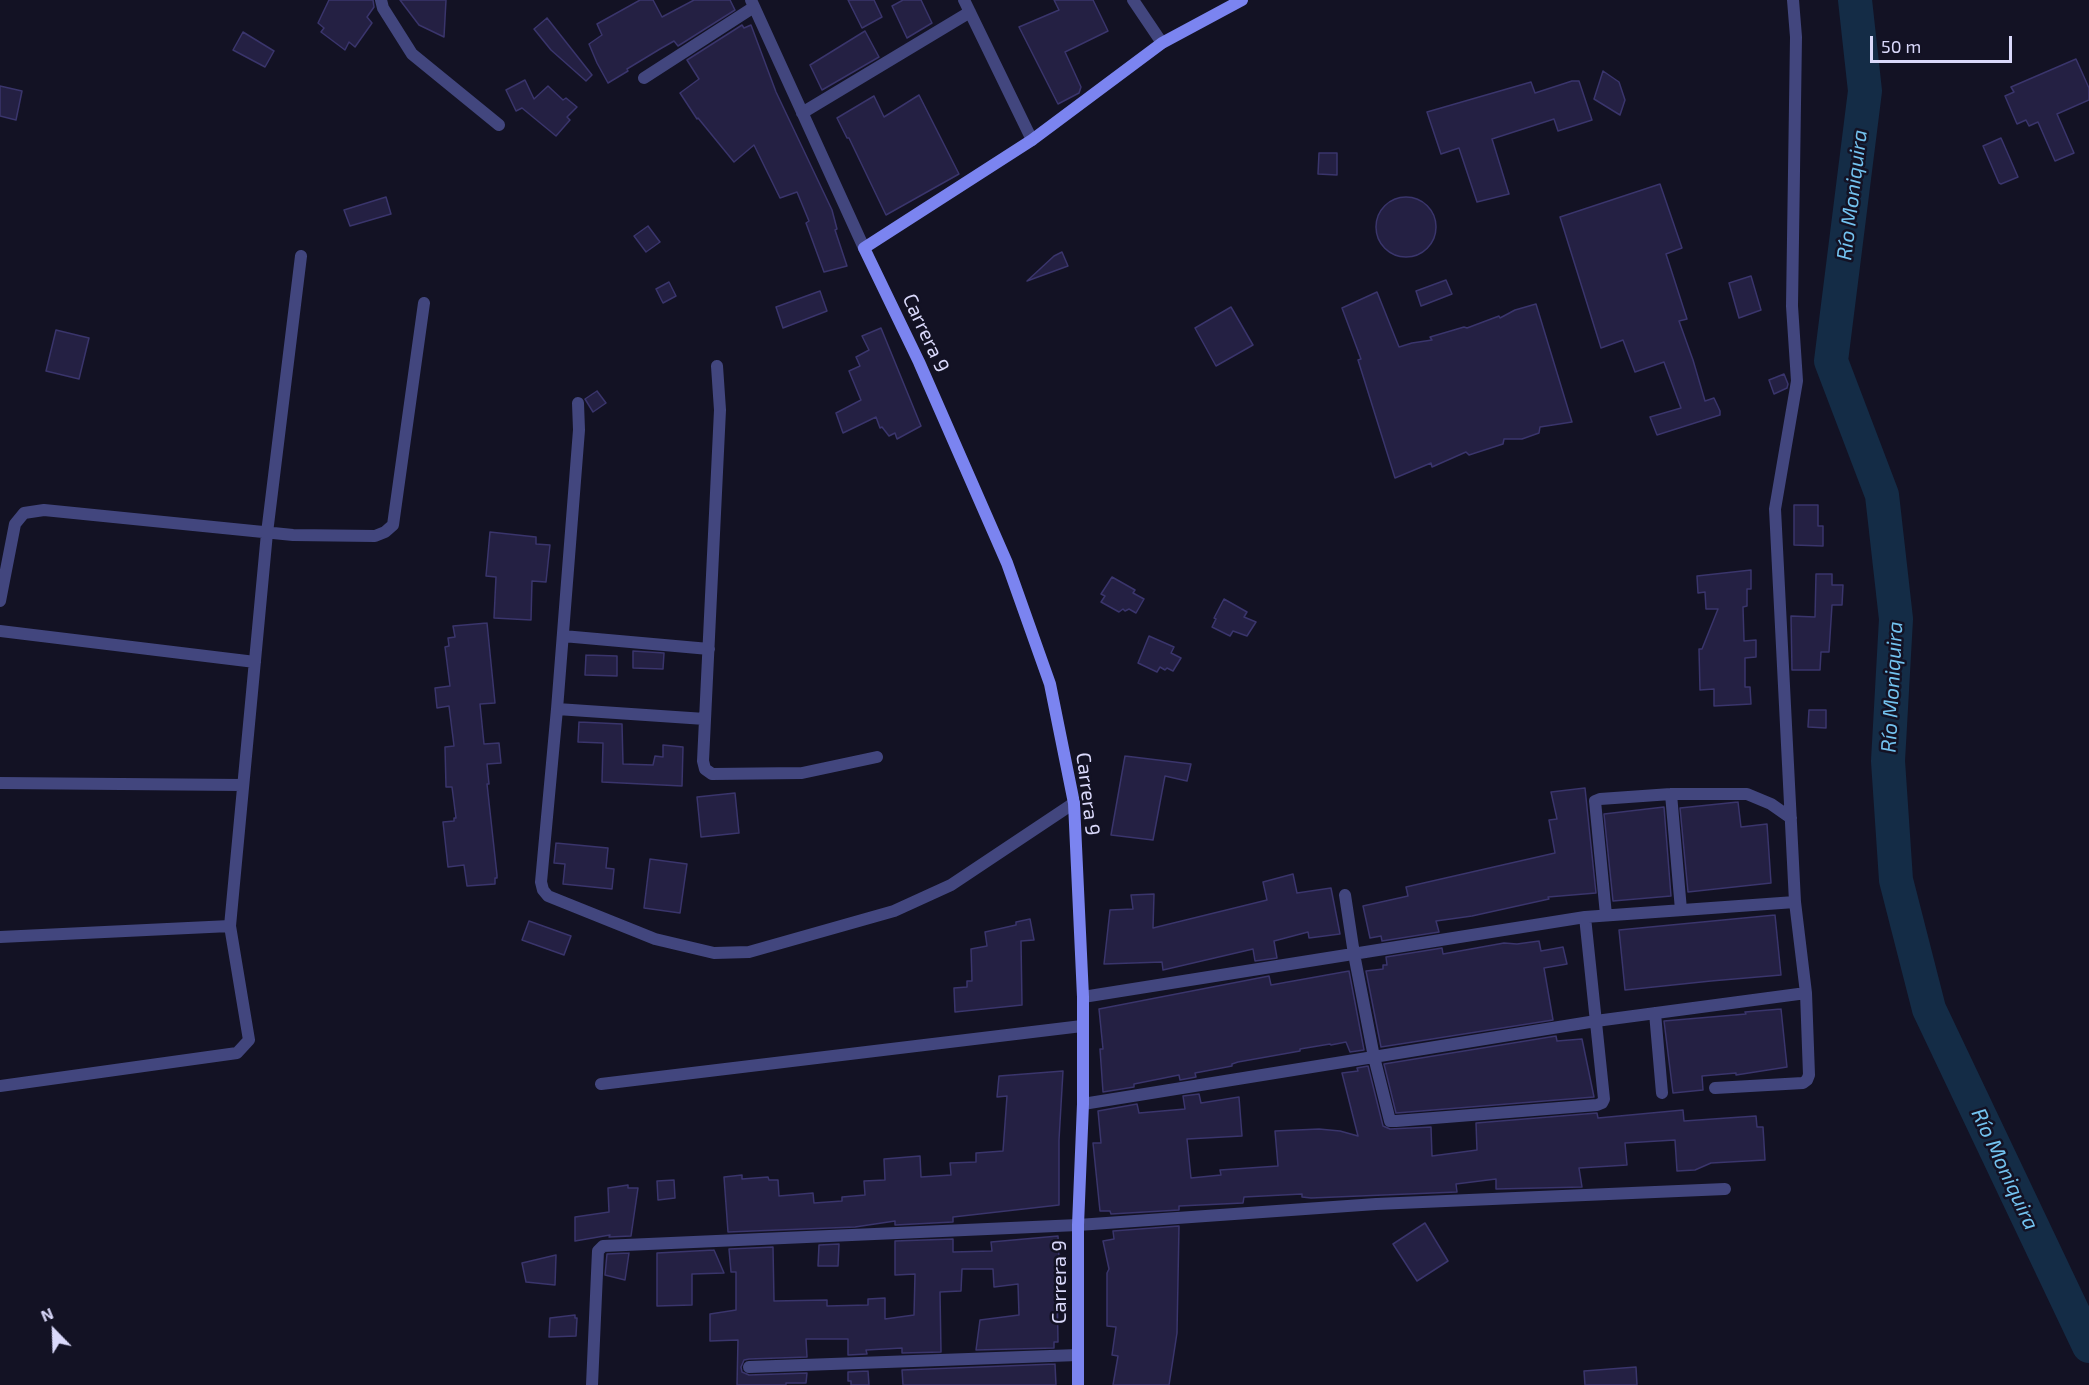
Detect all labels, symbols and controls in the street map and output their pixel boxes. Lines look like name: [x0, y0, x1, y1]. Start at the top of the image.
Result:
scale bar: [1873, 24, 2016, 62]
text: 50 m: [1881, 35, 1921, 57]
water label: Río Moniquira: [1831, 128, 1873, 262]
street label: Carrera 9: [897, 290, 955, 376]
water label: Río Moniquira: [1876, 621, 1908, 753]
street label: Carrera 9: [1071, 751, 1105, 837]
water label: Río Moniquira: [1966, 1104, 2044, 1234]
street label: Carrera 9: [1047, 1240, 1071, 1324]
north arrow: [24, 1301, 84, 1361]
text: N: [38, 1303, 56, 1325]

